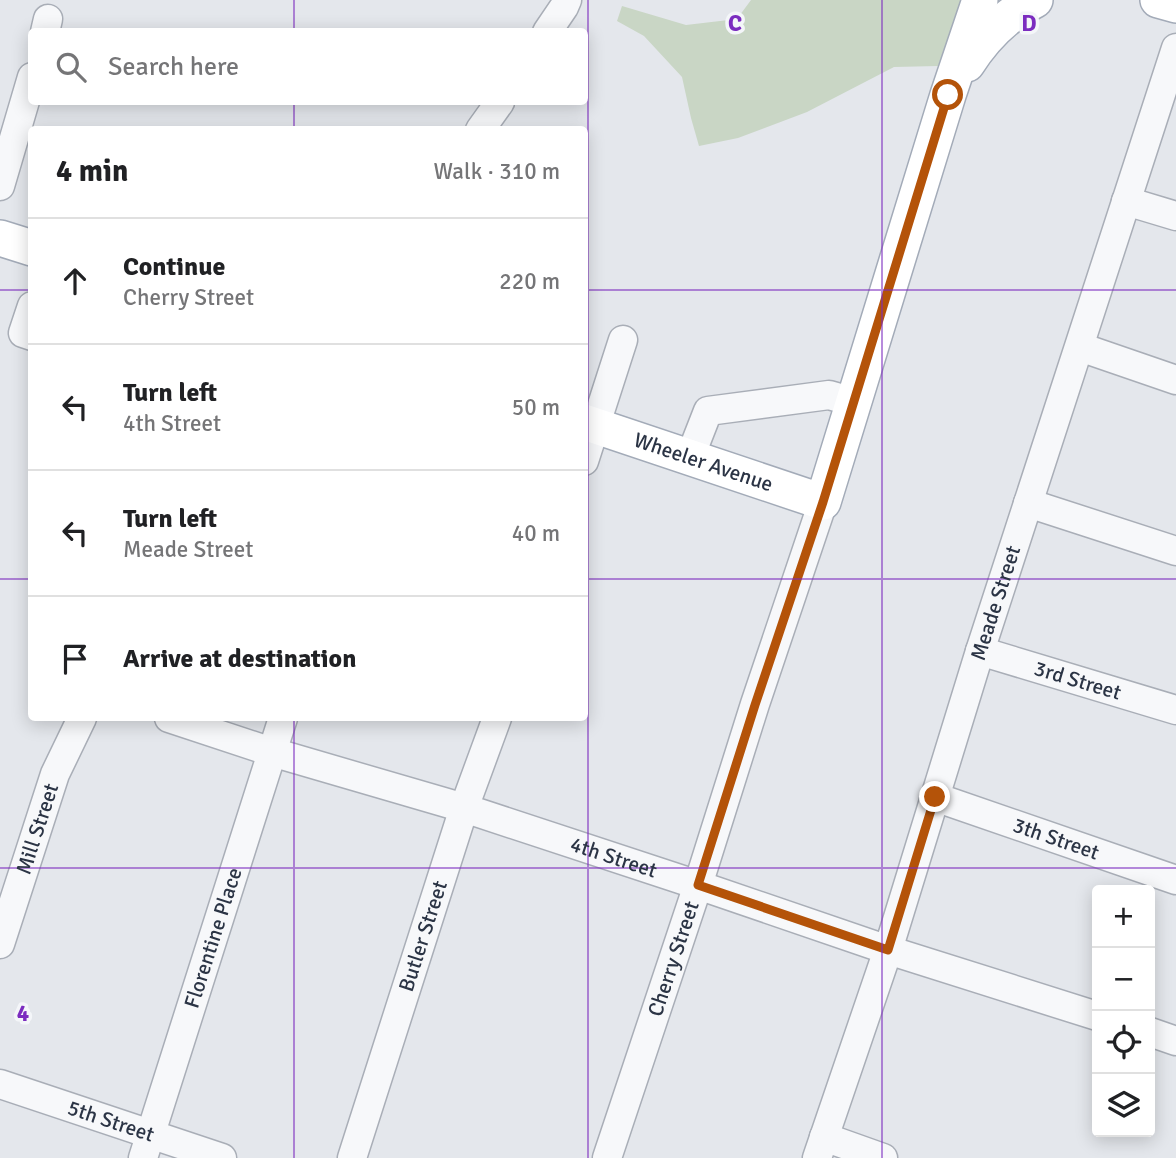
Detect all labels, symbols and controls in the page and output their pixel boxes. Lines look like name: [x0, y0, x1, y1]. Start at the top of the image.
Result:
text: C: [728, 9, 742, 38]
text: D: [1021, 9, 1037, 38]
search box: [28, 28, 588, 105]
icon: search: [52, 48, 90, 86]
text: Search here: [108, 51, 239, 83]
route start: [932, 79, 963, 110]
text: 4 min: [56, 153, 128, 190]
text: Walk · 310 m: [434, 157, 560, 186]
text: Continue: [123, 251, 225, 283]
icon: ahead: [56, 262, 94, 300]
text: 220 m: [499, 267, 560, 296]
text: Cherry Street: [123, 283, 254, 312]
text: Turn left: [123, 377, 217, 409]
icon: left: [56, 388, 94, 426]
text: 50 m: [512, 393, 560, 422]
text: 4th Street: [123, 409, 221, 438]
street label: Wheeler Avenue: [631, 427, 776, 497]
text: Turn left: [123, 503, 217, 535]
icon: left: [56, 514, 94, 552]
text: 40 m: [512, 519, 560, 548]
text: Meade Street: [123, 535, 253, 564]
street label: Meade Street: [965, 542, 1026, 664]
icon: arrive: [56, 640, 94, 678]
text: Arrive at destination: [123, 643, 356, 675]
street label: 3rd Street: [1031, 655, 1124, 706]
street label: Mill Street: [10, 780, 64, 878]
route end: [919, 781, 950, 812]
street label: 3th Street: [1009, 812, 1103, 866]
street label: 4th Street: [567, 831, 660, 884]
street label: Florentine Place: [179, 864, 248, 1011]
street label: Butler Street: [393, 877, 453, 995]
map controls: [1092, 885, 1155, 1137]
button: +: [1092, 885, 1155, 948]
street label: Cherry Street: [642, 898, 705, 1020]
button: −: [1092, 948, 1155, 1011]
text: 4: [17, 999, 29, 1028]
button: locate: [1092, 1011, 1155, 1074]
button: layers: [1092, 1074, 1155, 1137]
street label: 5th Street: [64, 1095, 158, 1147]

